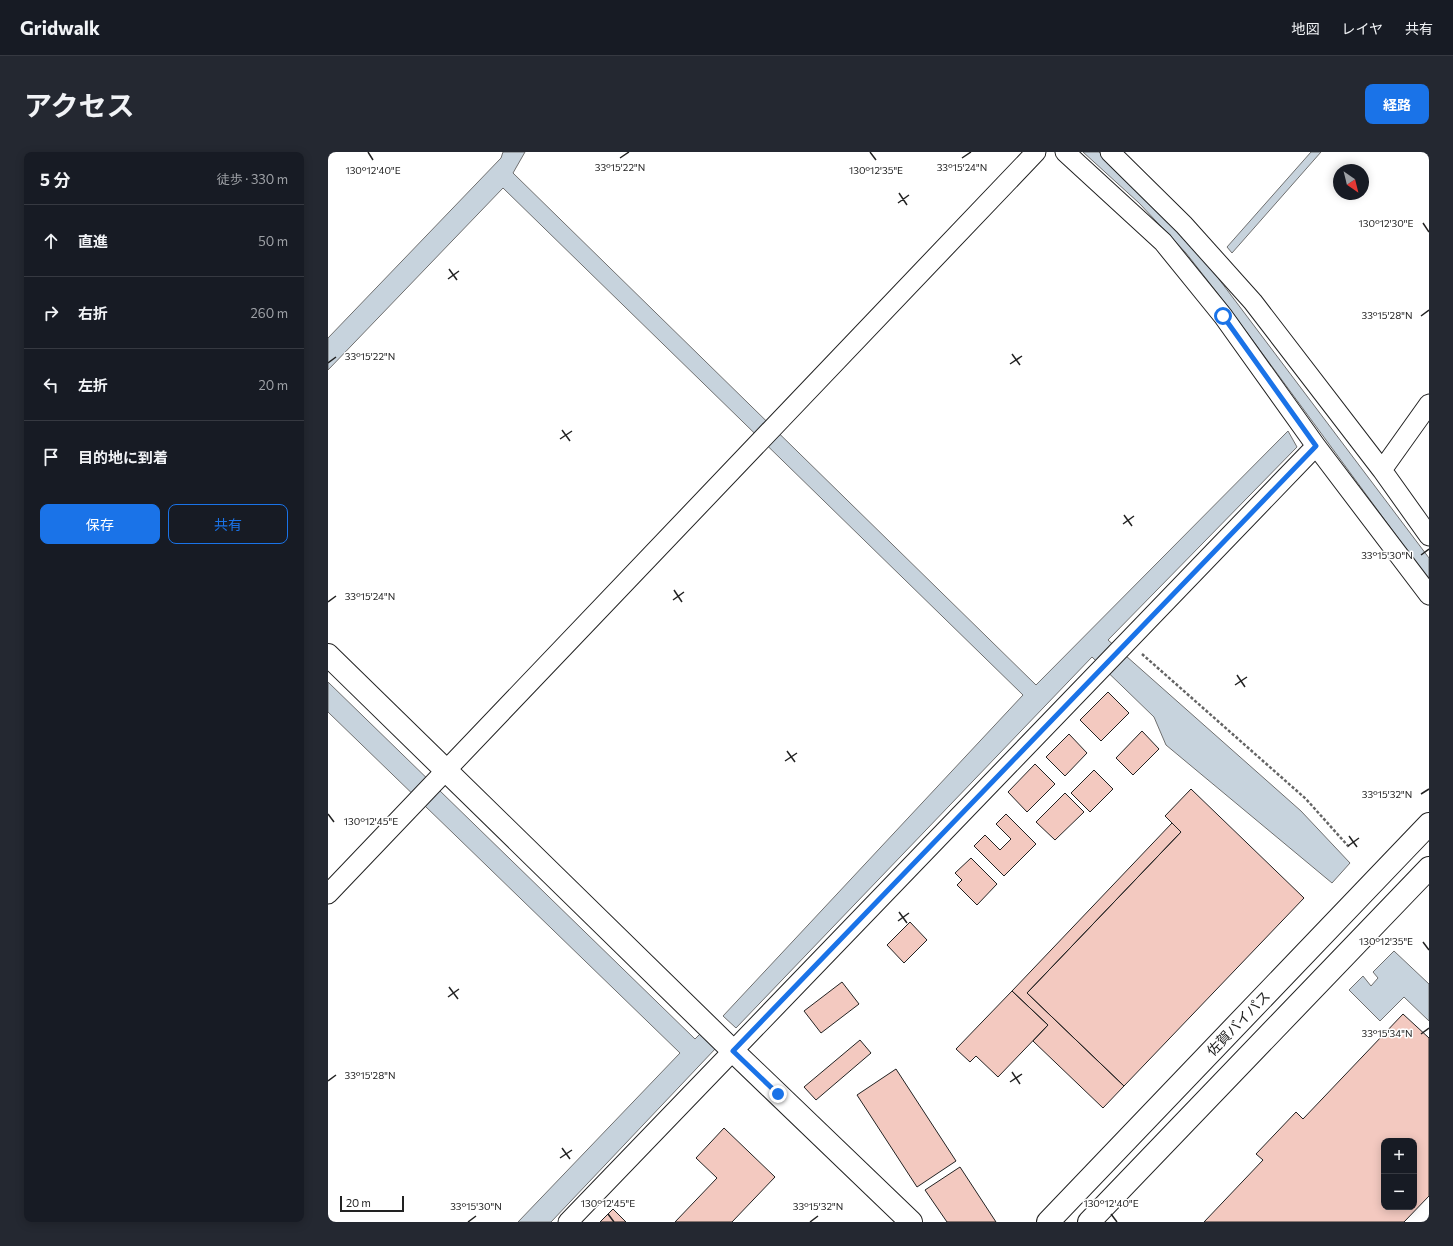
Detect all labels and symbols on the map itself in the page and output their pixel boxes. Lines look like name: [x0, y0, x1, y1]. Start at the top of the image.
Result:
text: 33°15'22"N: [595, 161, 645, 173]
text: 33°15'24"N: [937, 161, 987, 173]
text: 130°12'40"E: [345, 164, 401, 176]
text: 130°12'35"E: [849, 164, 903, 176]
north arrow: [1333, 164, 1369, 200]
text: 130°12'30"E: [1359, 217, 1414, 229]
route start: [1214, 307, 1232, 325]
text: 33°15'28"N: [1362, 309, 1412, 321]
text: 33°15'22"N: [345, 350, 395, 362]
text: 33°15'30"N: [1361, 549, 1413, 561]
text: 33°15'24"N: [345, 590, 395, 602]
text: 33°15'32"N: [1362, 788, 1412, 800]
text: 130°12'45"E: [344, 815, 398, 827]
text: 130°12'35"E: [1359, 935, 1413, 947]
street label: 佐賀バイパス: [1203, 987, 1273, 1059]
text: 33°15'34"N: [1361, 1027, 1413, 1039]
text: 33°15'28"N: [345, 1069, 395, 1081]
route end: [769, 1085, 787, 1103]
scale bar: [340, 1194, 404, 1213]
text: 130°12'45"E: [581, 1197, 635, 1209]
text: 130°12'40"E: [1083, 1197, 1139, 1209]
text: 33°15'30"N: [450, 1200, 502, 1212]
text: 33°15'32"N: [793, 1200, 843, 1212]

